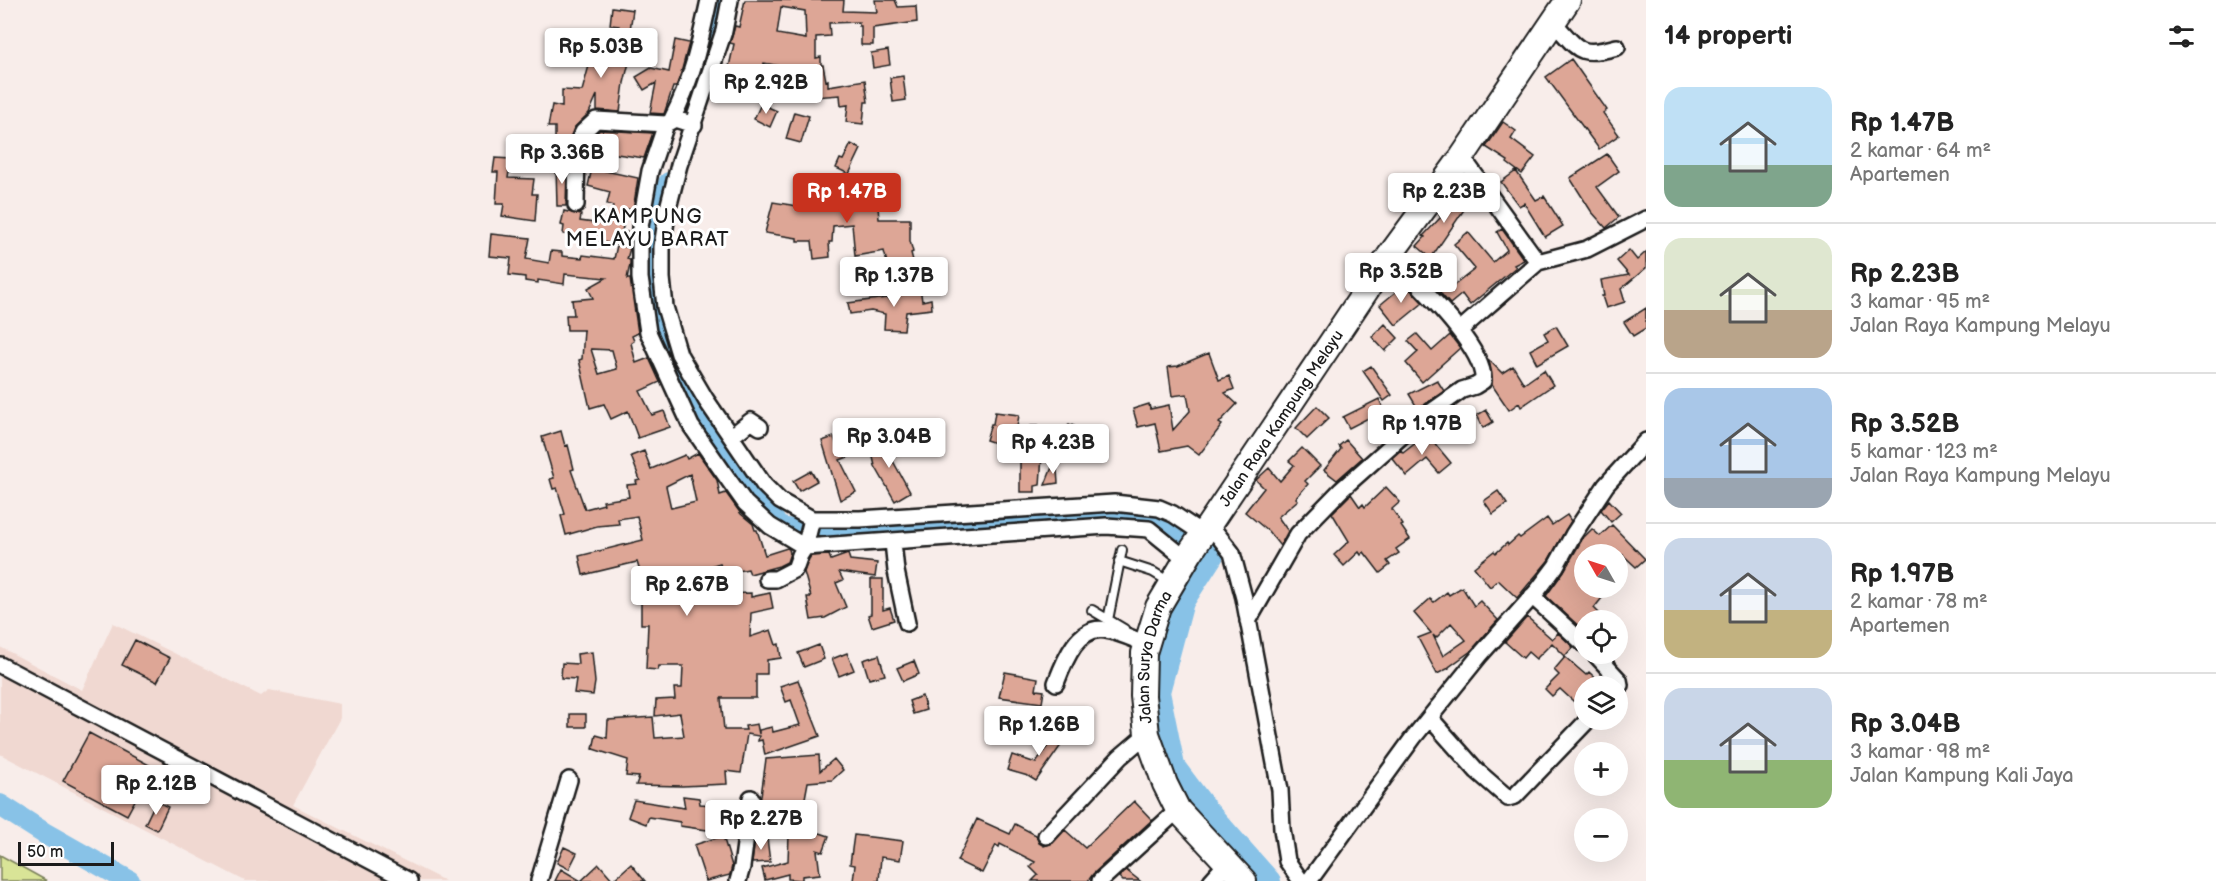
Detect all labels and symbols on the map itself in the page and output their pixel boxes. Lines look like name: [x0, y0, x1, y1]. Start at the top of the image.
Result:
pin: Rp 5.03B: [539, 28, 663, 79]
pin: Rp 2.92B: [704, 64, 828, 115]
pin: Rp 3.36B: [500, 134, 624, 185]
pin: Rp 1.47B: [785, 173, 909, 224]
pin: Rp 2.23B: [1382, 173, 1506, 224]
district label: KAMPUNG MELAYU BARAT: [566, 205, 730, 252]
pin: Rp 3.52B: [1339, 253, 1463, 304]
pin: Rp 1.37B: [832, 257, 956, 308]
street label: Jalan Raya Kampung Melayu: [1216, 327, 1348, 511]
pin: Rp 1.97B: [1360, 405, 1484, 456]
pin: Rp 3.04B: [827, 418, 951, 469]
pin: Rp 4.23B: [991, 424, 1115, 475]
north arrow: [1574, 544, 1628, 598]
pin: Rp 2.67B: [625, 566, 749, 617]
street label: Jalan Surya Darma: [1135, 588, 1177, 724]
pin: Rp 1.26B: [977, 706, 1101, 757]
pin: Rp 2.12B: [94, 765, 218, 816]
pin: Rp 2.27B: [699, 800, 823, 851]
scale bar: [18, 839, 114, 866]

